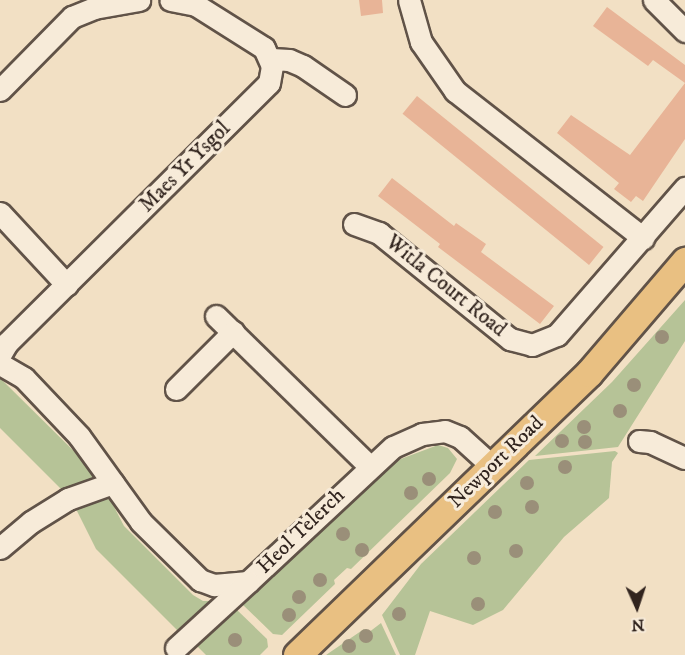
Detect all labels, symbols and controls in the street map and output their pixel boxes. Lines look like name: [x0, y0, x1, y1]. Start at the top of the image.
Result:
street label: Maes Yr Ysgol: [134, 116, 236, 218]
street label: Witla Court Road: [381, 230, 511, 342]
street label: Newport Road: [443, 411, 549, 513]
street label: Heol Telerch: [252, 483, 350, 579]
north arrow: [607, 577, 667, 637]
text: N: [631, 615, 645, 635]

